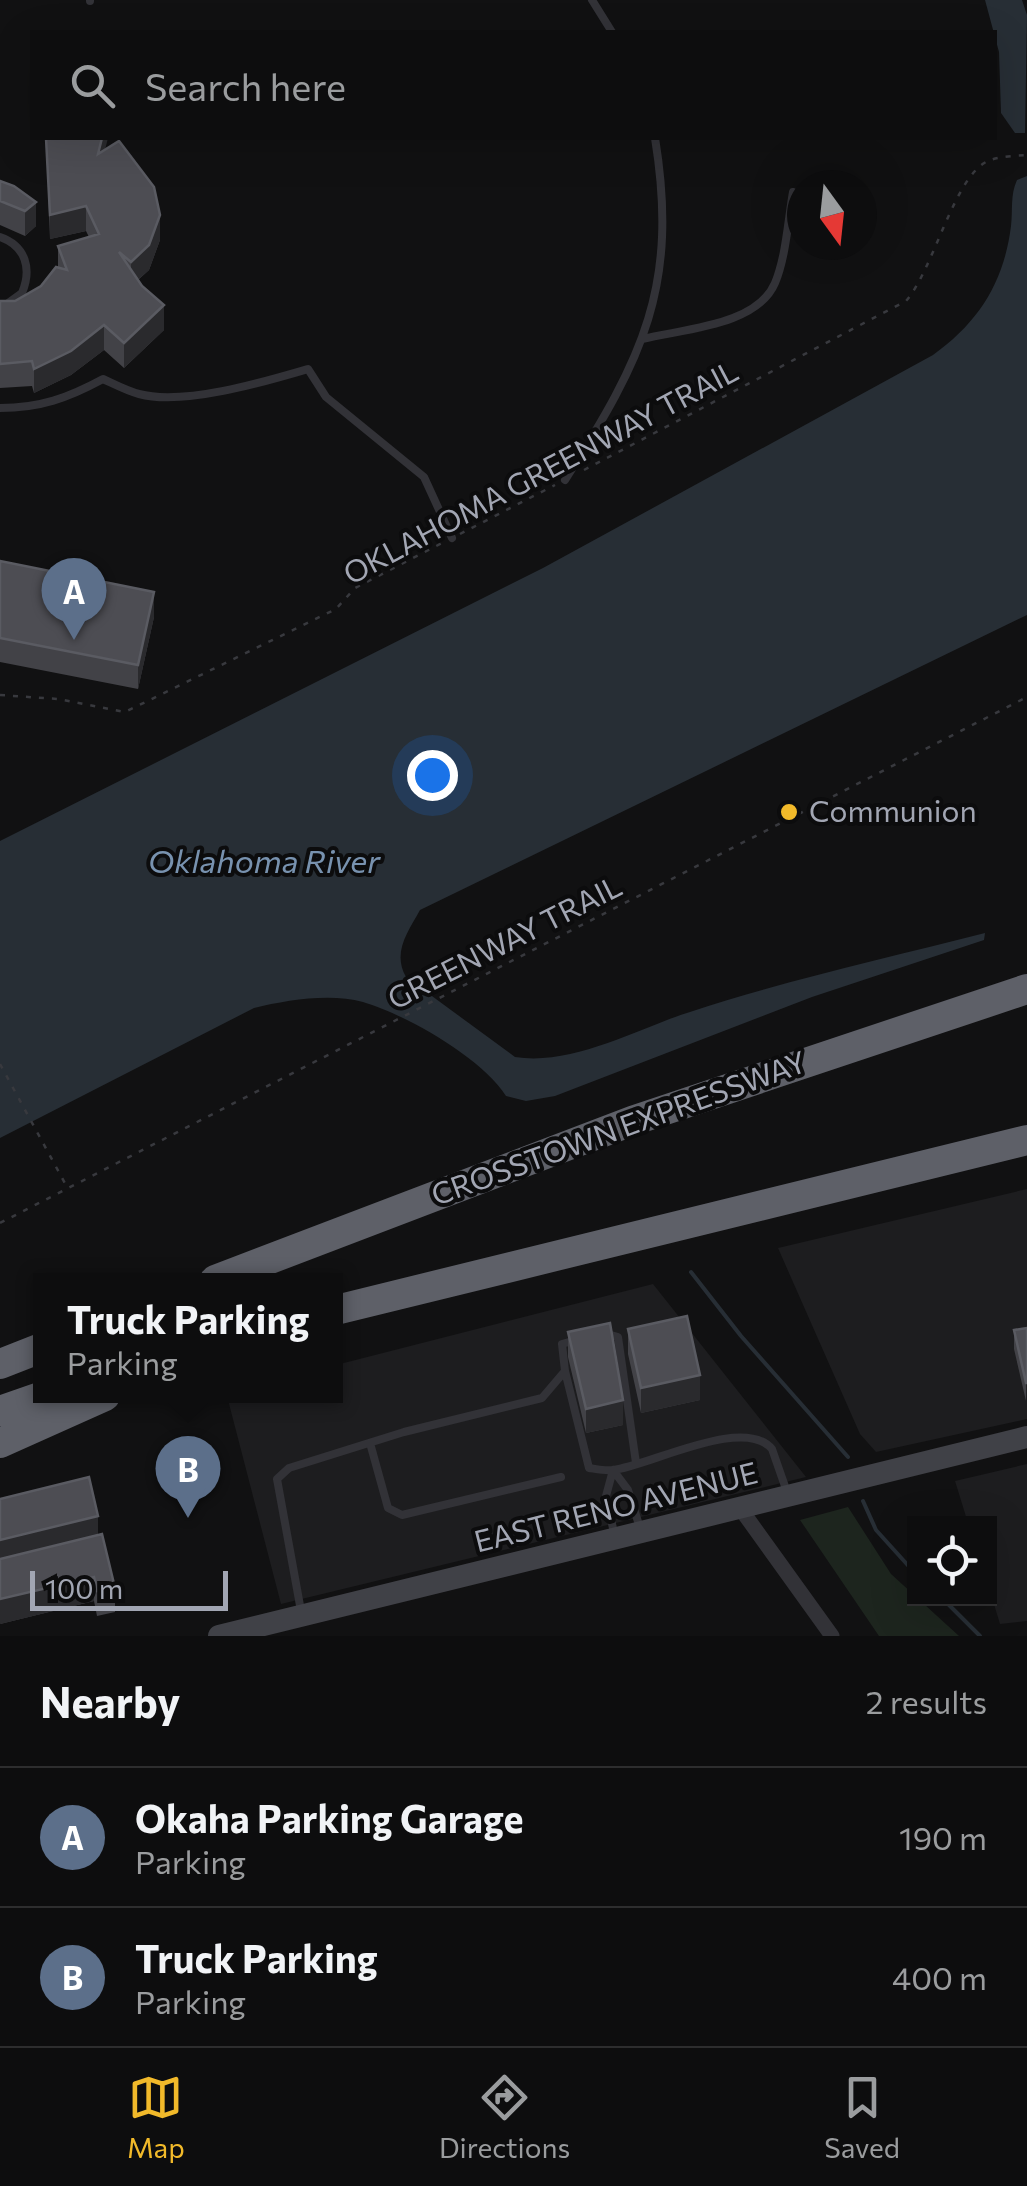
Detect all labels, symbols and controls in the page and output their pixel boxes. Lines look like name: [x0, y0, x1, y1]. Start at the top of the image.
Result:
search box: [30, 30, 997, 140]
icon: search: [65, 58, 120, 113]
text: Search here: [145, 62, 346, 109]
north arrow: [787, 170, 877, 260]
street label: OKLAHOMA GREENWAY TRAIL: [336, 351, 744, 591]
pin: A: [42, 558, 106, 640]
your location: [407, 750, 458, 801]
place label: Communion: [809, 791, 977, 828]
marker: Communion: [778, 801, 800, 823]
water label: Oklahoma River: [148, 840, 381, 880]
street label: GREENWAY TRAIL: [381, 866, 627, 1016]
street label: CROSSTOWN EXPRESSWAY: [426, 1042, 811, 1212]
popup: [33, 1273, 343, 1403]
text: Truck Parking: [67, 1295, 309, 1342]
text: Parking: [67, 1342, 178, 1382]
pin: B: [156, 1436, 220, 1518]
street label: EAST RENO AVENUE: [470, 1452, 761, 1559]
map controls: [907, 1516, 997, 1606]
button: locate: [907, 1516, 997, 1606]
scale bar: [30, 1566, 228, 1610]
text: 100 m: [45, 1571, 123, 1605]
text: Nearby: [40, 1675, 180, 1727]
text: 2 results: [866, 1681, 987, 1721]
text: Okaha Parking Garage: [135, 1794, 523, 1841]
text: A: [61, 1817, 84, 1857]
text: 190 m: [899, 1817, 987, 1857]
text: Parking: [135, 1841, 246, 1881]
text: Truck Parking: [135, 1934, 378, 1981]
text: B: [62, 1957, 83, 1997]
text: 400 m: [892, 1957, 987, 1997]
text: Parking: [135, 1981, 246, 2021]
tab: Map: [127, 2070, 185, 2164]
tab: Directions: [439, 2070, 570, 2164]
tab: Saved: [824, 2070, 900, 2164]

